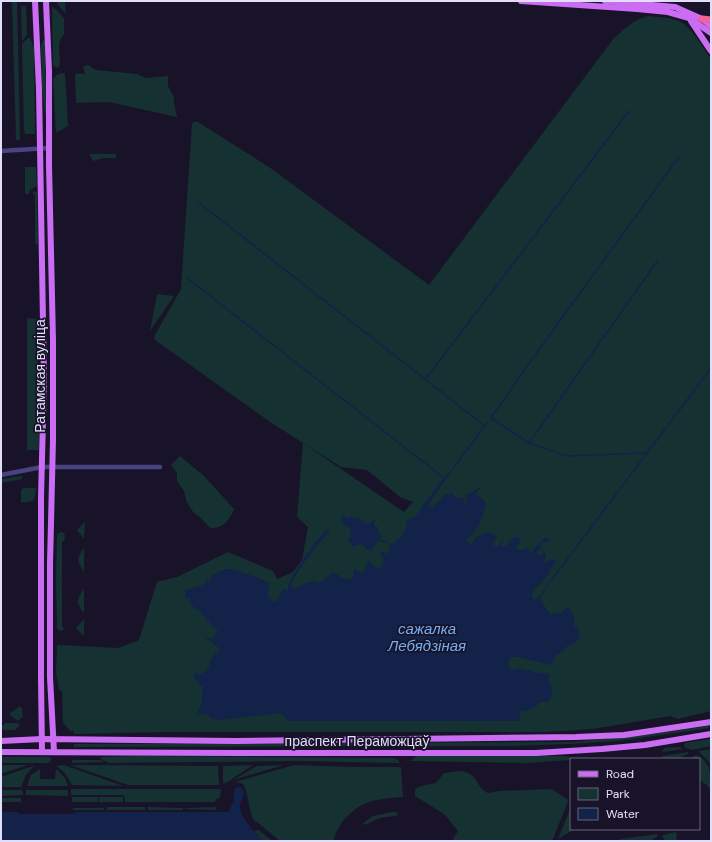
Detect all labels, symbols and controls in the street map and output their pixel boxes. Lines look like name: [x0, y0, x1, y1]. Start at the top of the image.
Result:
street label: Ратамская вуліца: [31, 319, 49, 433]
water label: сажалка Лебядзіная: [387, 619, 466, 656]
street label: праспект Пераможцаў: [285, 732, 429, 750]
legend: [570, 758, 700, 830]
text: Road: [606, 766, 634, 782]
text: Park: [606, 786, 630, 802]
text: Water: [606, 806, 640, 822]

